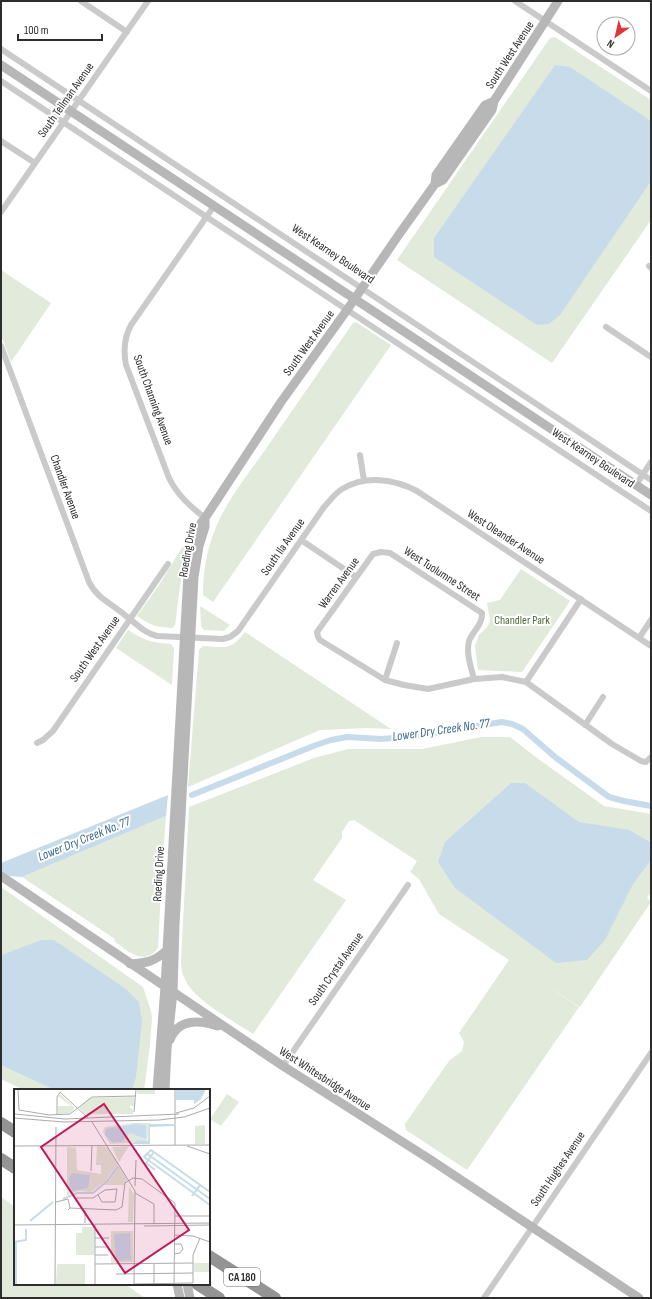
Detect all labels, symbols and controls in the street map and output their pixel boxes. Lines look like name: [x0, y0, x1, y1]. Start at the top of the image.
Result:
scale bar: [18, 16, 102, 42]
north arrow: [596, 16, 636, 56]
street label: South West Avenue: [483, 18, 537, 92]
text: 100 m: [24, 23, 49, 38]
text: N: [605, 37, 617, 51]
street label: South Teilman Avenue: [35, 60, 97, 140]
street label: West Kearney Boulevard: [289, 221, 377, 287]
street label: South West Avenue: [280, 307, 338, 379]
street label: South Channing Avenue: [130, 353, 176, 447]
street label: West Kearney Boulevard: [549, 425, 637, 491]
street label: Chandler Avenue: [46, 453, 84, 521]
street label: West Oleander Avenue: [464, 506, 548, 568]
street label: South Ila Avenue: [258, 515, 308, 578]
street label: Roeding Drive: [176, 521, 200, 578]
street label: West Tuolumne Street: [401, 544, 483, 605]
street label: Warren Avenue: [315, 554, 363, 612]
street label: South West Avenue: [67, 613, 123, 685]
park label: Chandler Park: [494, 613, 550, 628]
water label: Lower Dry Creek No. 77: [391, 715, 491, 745]
water label: Lower Dry Creek No. 77: [36, 813, 133, 865]
street label: Roeding Drive: [150, 846, 168, 902]
street label: South Crystal Avenue: [305, 929, 367, 1008]
street label: West Whitesbridge Avenue: [276, 1044, 374, 1114]
inset map: [14, 1089, 210, 1285]
street label: South Hughes Avenue: [527, 1128, 589, 1209]
road number: CA 180: [224, 1268, 260, 1286]

